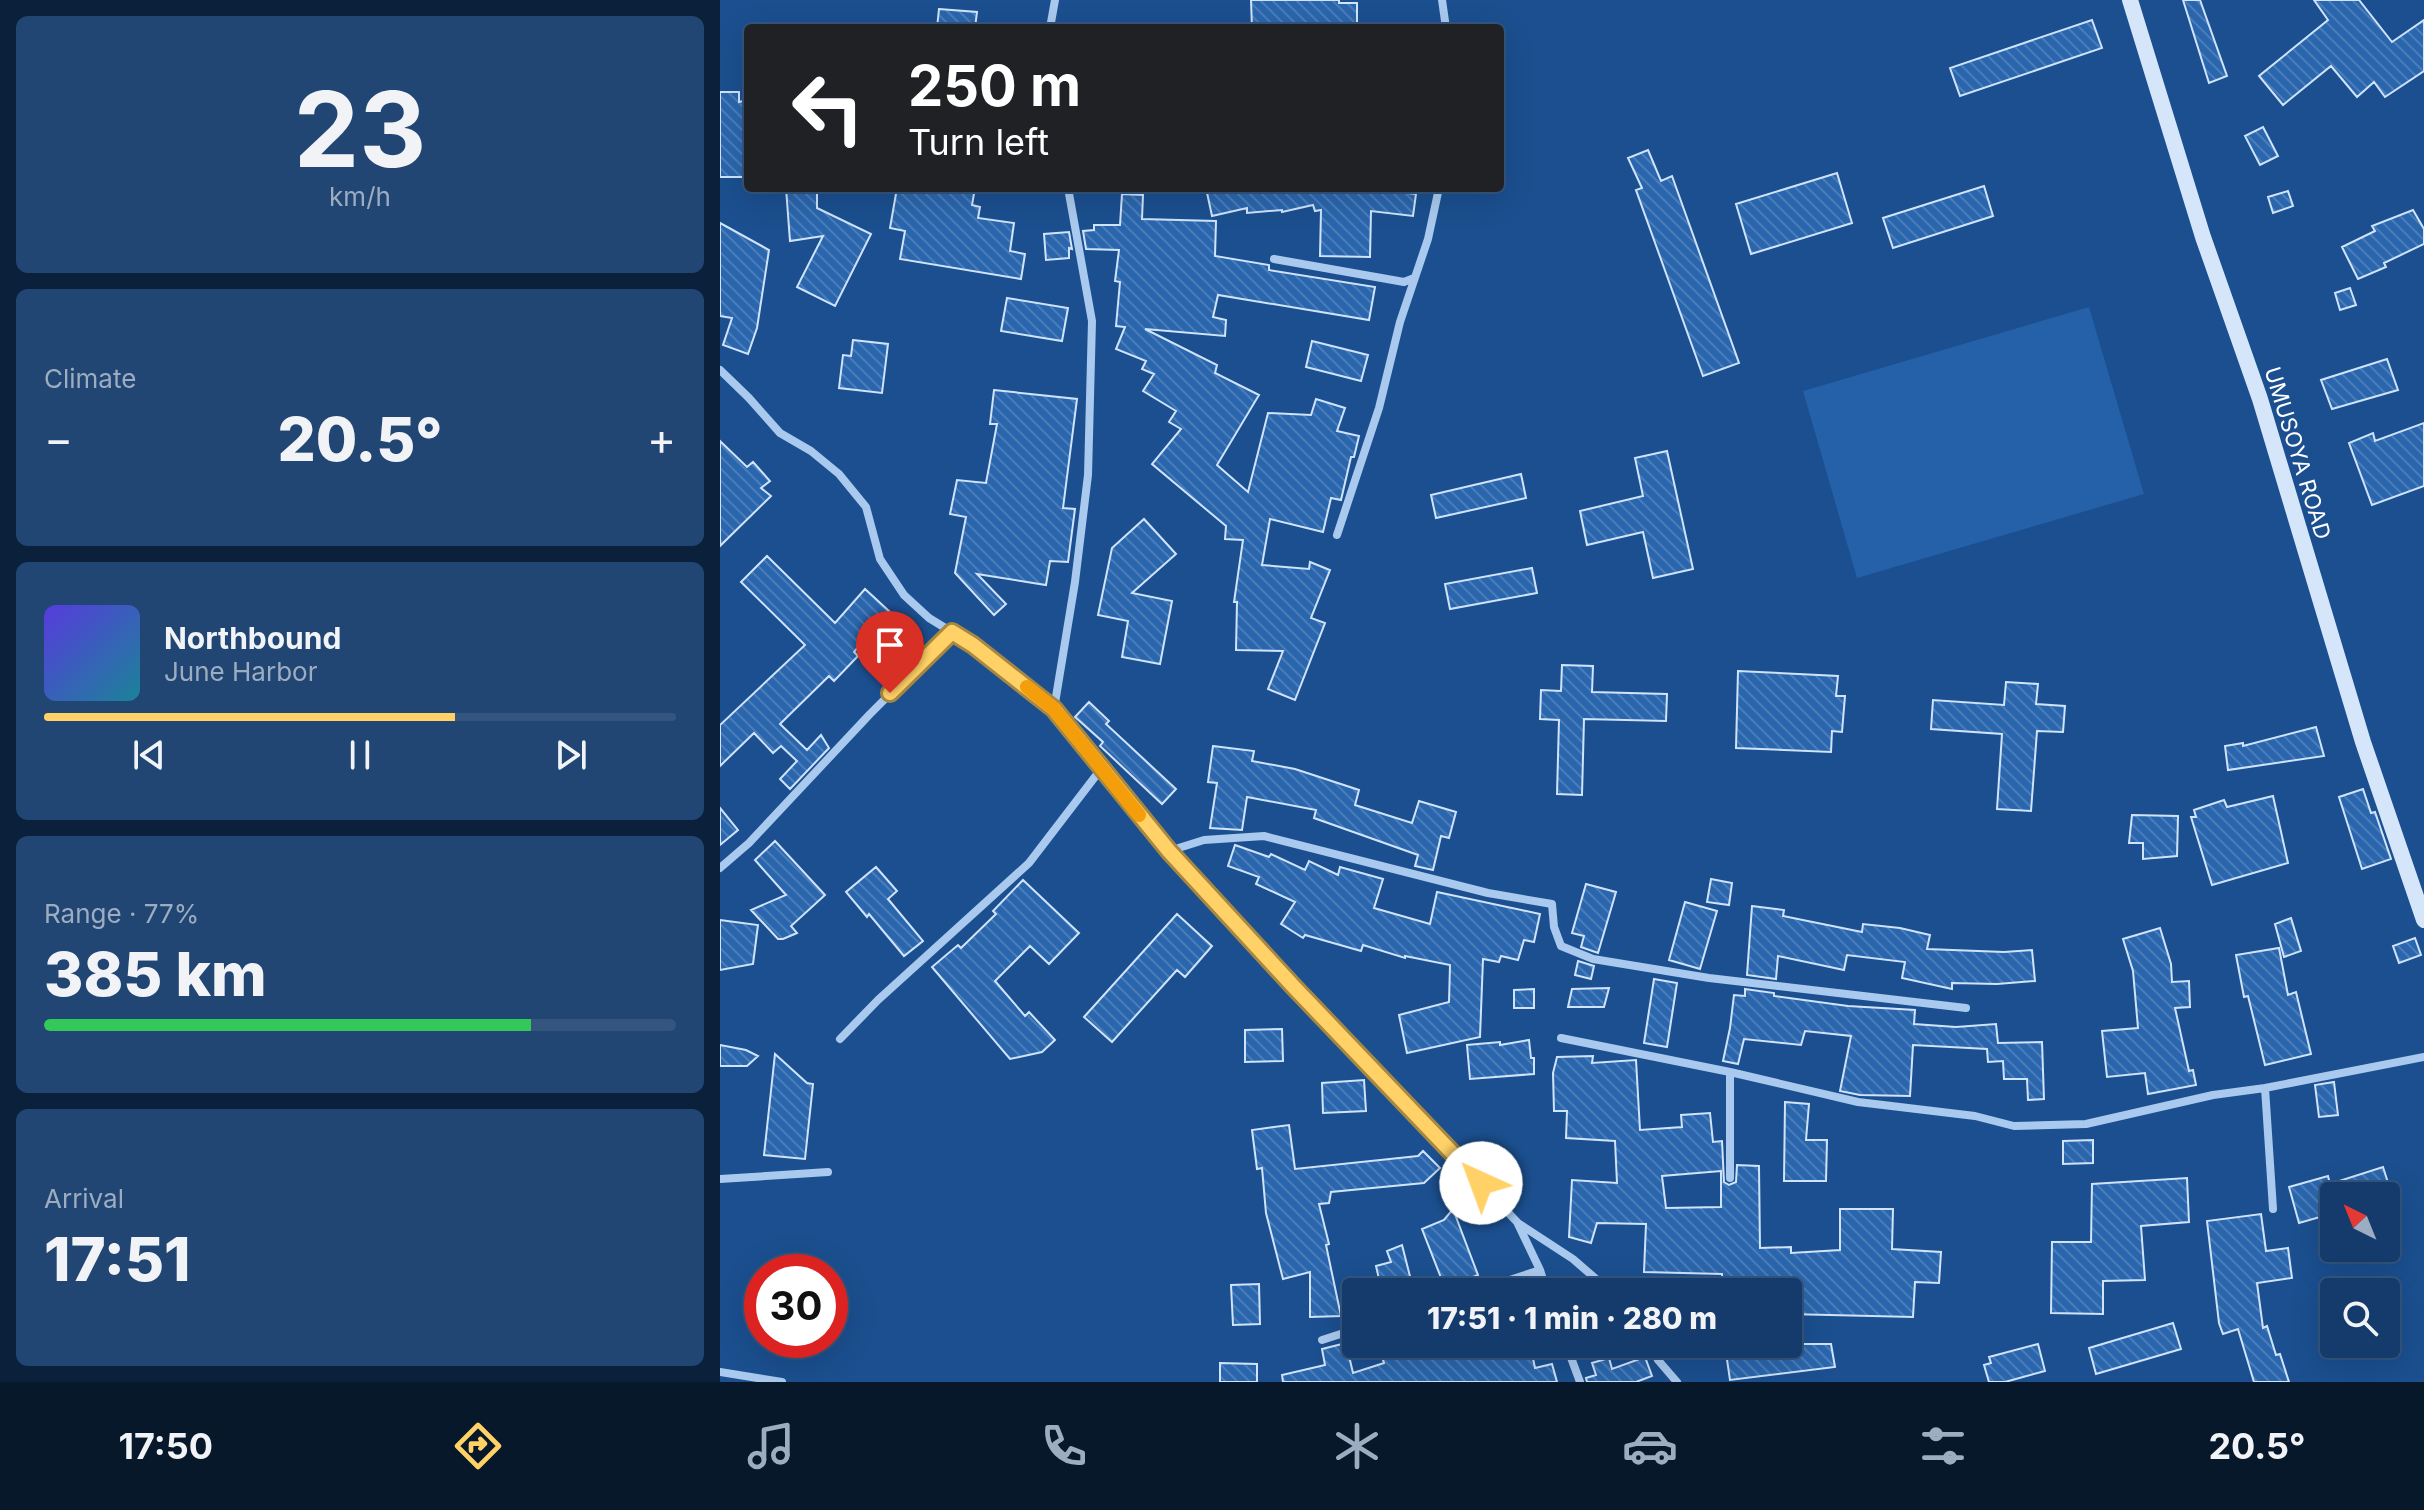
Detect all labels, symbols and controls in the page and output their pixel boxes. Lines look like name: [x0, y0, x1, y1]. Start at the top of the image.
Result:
text: 250 m: [908, 52, 1081, 120]
icon: left: [776, 56, 880, 160]
text: 23: [294, 66, 426, 192]
text: Turn left: [908, 120, 1049, 164]
text: km/h: [329, 181, 391, 212]
text: Climate: [44, 363, 136, 394]
street label: UMUSOYA ROAD: [2259, 364, 2337, 542]
text: 20.5°: [277, 403, 443, 475]
text: −: [44, 412, 73, 466]
text: +: [647, 412, 676, 466]
pin: [856, 611, 924, 693]
text: Northbound: [164, 620, 341, 656]
icon: arrive: [868, 623, 912, 667]
text: June Harbor: [164, 656, 317, 687]
icon: previous: [127, 733, 171, 777]
icon: pause: [338, 733, 382, 777]
icon: next: [549, 733, 593, 777]
text: Range · 77%: [44, 898, 199, 929]
text: 385 km: [44, 938, 267, 1010]
position arrow: [1439, 1141, 1523, 1225]
north arrow: [2320, 1182, 2400, 1262]
map controls: [2320, 1182, 2400, 1358]
text: Arrival: [44, 1183, 124, 1214]
text: 17:51: [44, 1223, 190, 1295]
speed limit sign: 30: [744, 1254, 848, 1358]
button: search: [2320, 1278, 2400, 1358]
text: 17:51 · 1 min · 280 m: [1427, 1300, 1717, 1336]
icon: directions: [450, 1418, 506, 1474]
icon: music: [743, 1418, 799, 1474]
icon: phone: [1036, 1418, 1092, 1474]
icon: climate: [1329, 1418, 1385, 1474]
icon: car: [1622, 1418, 1678, 1474]
icon: filters: [1915, 1418, 1971, 1474]
text: 17:50: [119, 1424, 213, 1468]
text: 20.5°: [2208, 1424, 2305, 1468]

